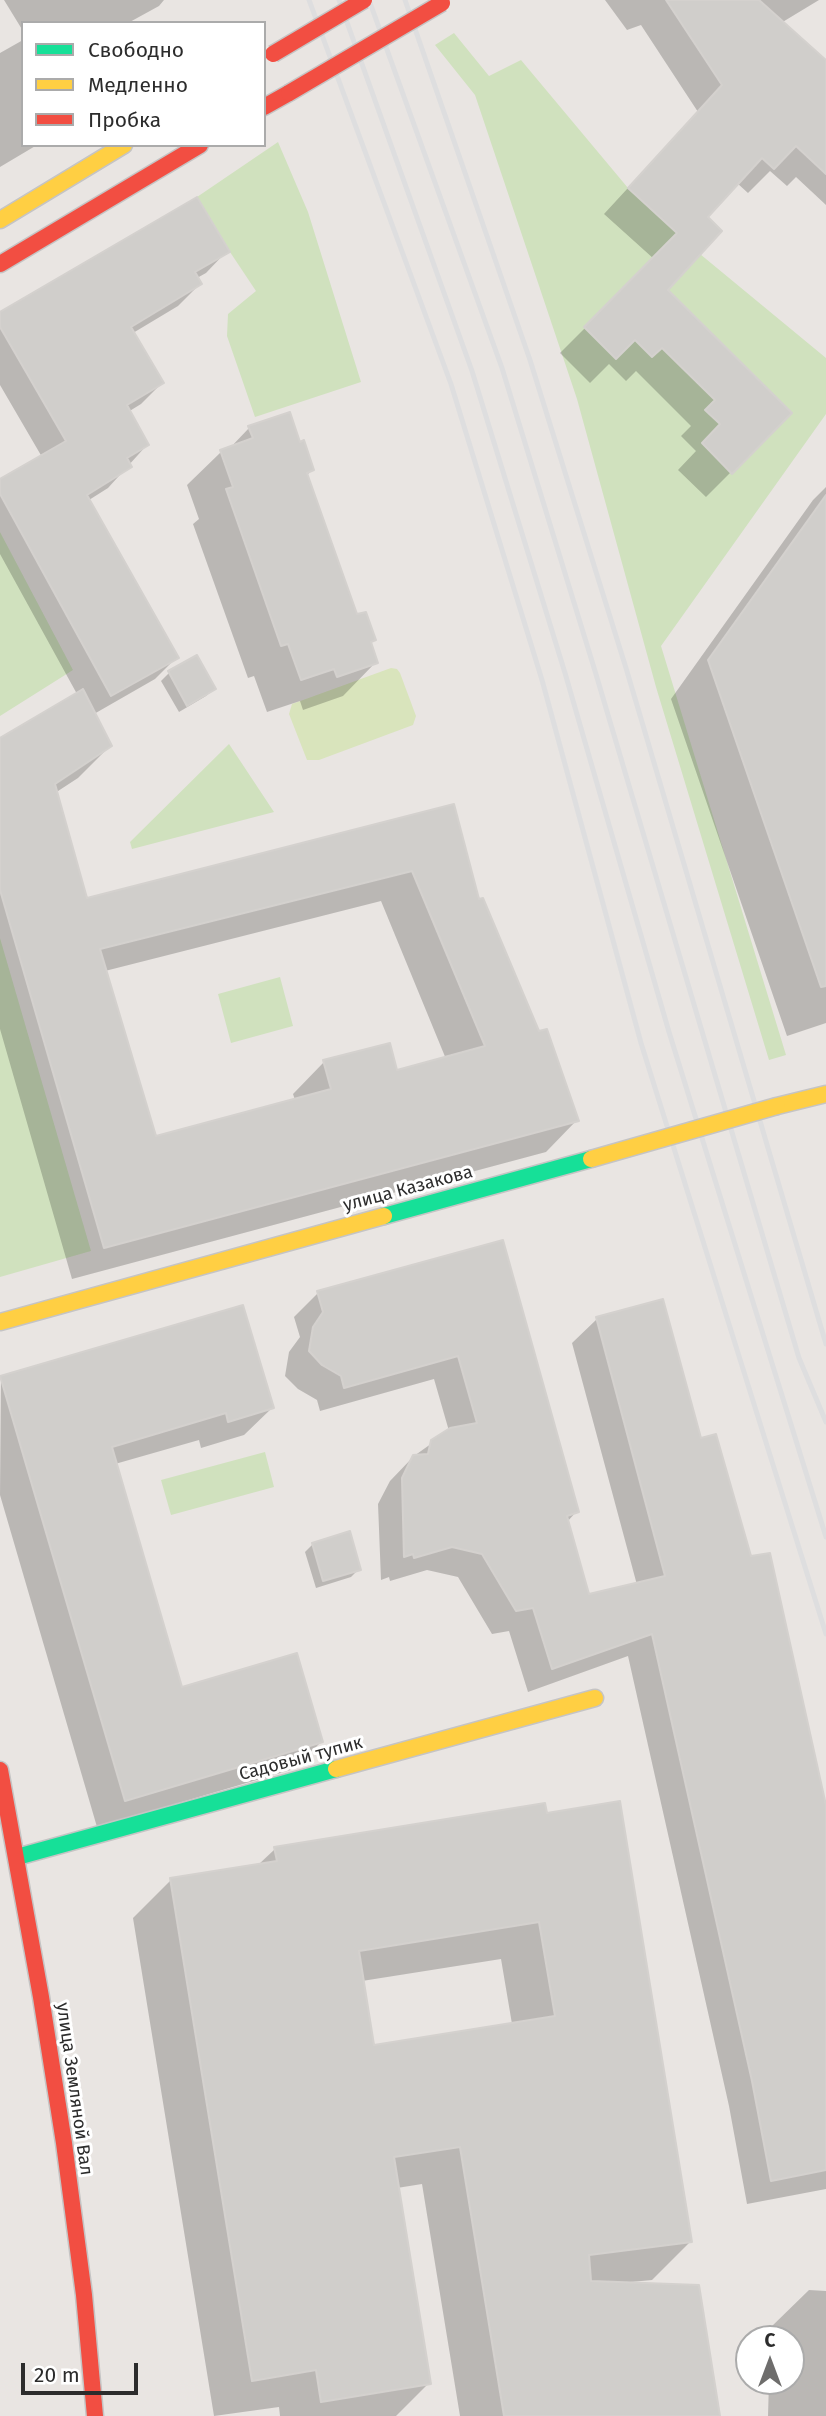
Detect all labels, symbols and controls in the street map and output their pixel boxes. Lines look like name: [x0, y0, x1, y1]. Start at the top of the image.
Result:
legend: [21, 21, 266, 147]
text: Свободно: [88, 37, 184, 63]
text: Медленно: [88, 72, 188, 98]
text: Пробка: [88, 107, 161, 133]
street label: улица Казакова: [341, 1161, 475, 1217]
street label: Садовый тупик: [237, 1732, 365, 1786]
street label: улица Земляной Вал: [51, 2001, 97, 2177]
north arrow: [735, 2325, 805, 2395]
text: С: [765, 2329, 775, 2352]
scale bar: [24, 2350, 142, 2394]
text: 20 m: [34, 2362, 80, 2388]

